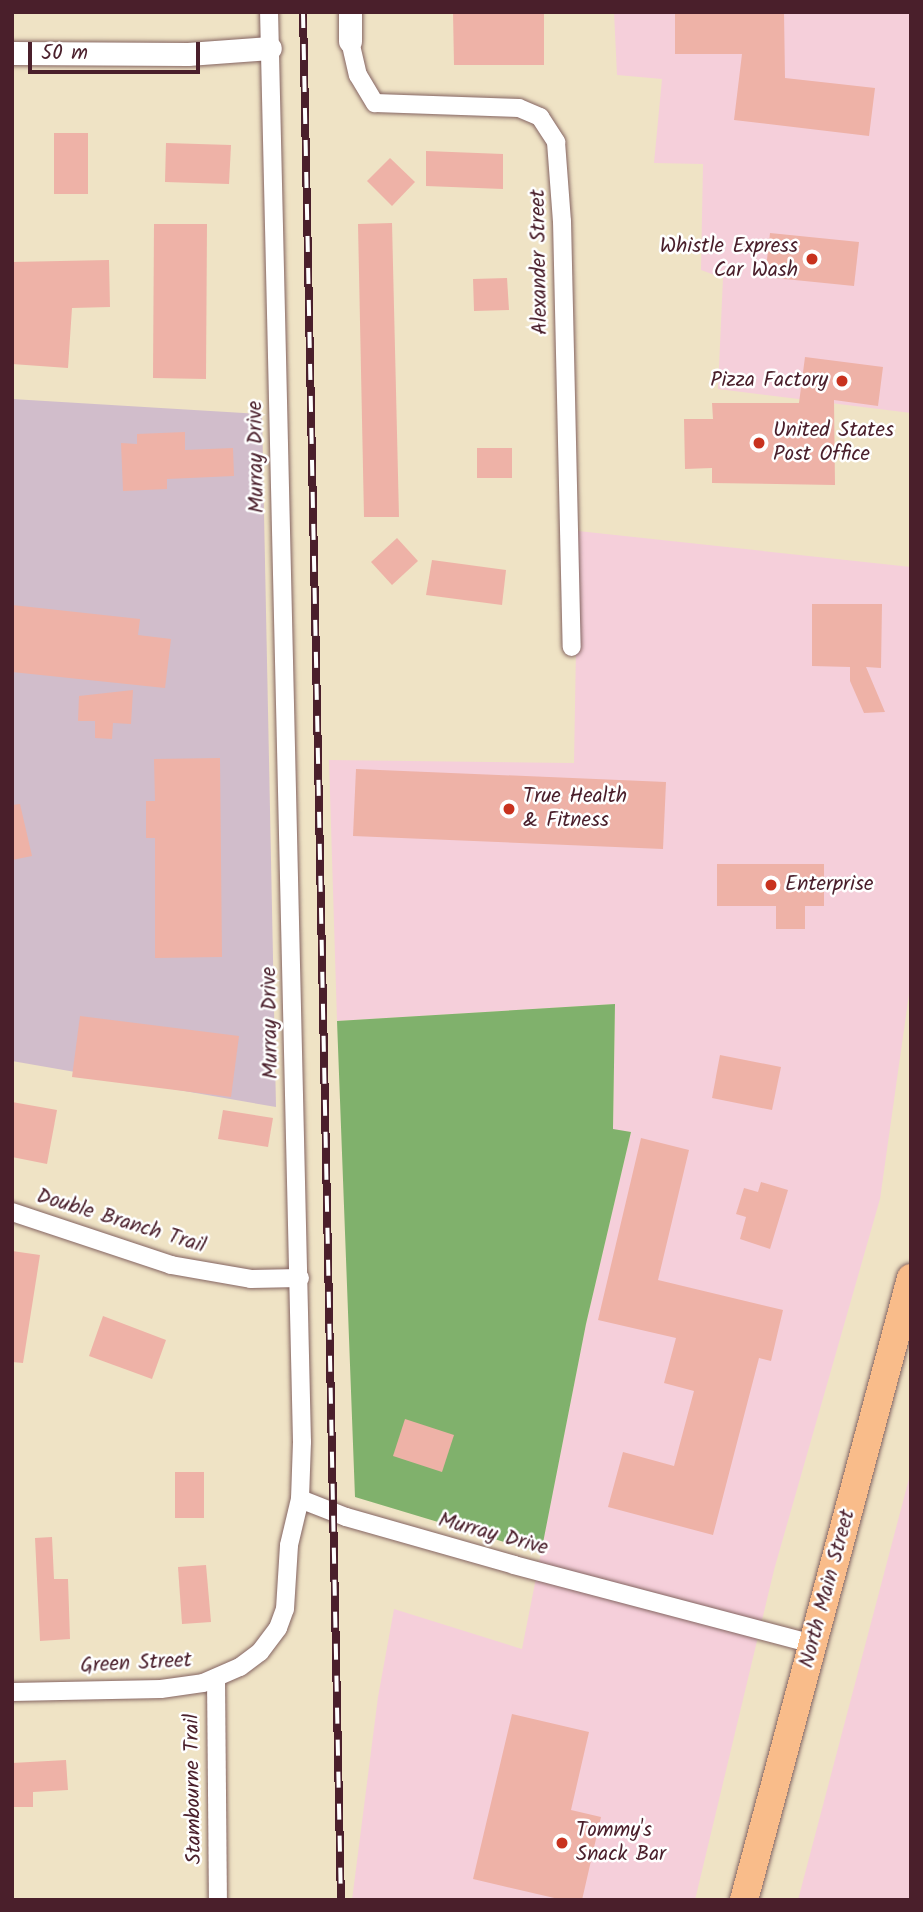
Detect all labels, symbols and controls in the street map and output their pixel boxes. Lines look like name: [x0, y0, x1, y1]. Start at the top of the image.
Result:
scale bar: [32, 28, 203, 72]
text: 50 m: [41, 37, 88, 70]
street label: Alexander Street: [526, 189, 554, 335]
place label: Whistle Express Car Wash: [660, 234, 798, 284]
marker: Whistle Express Car Wash: [804, 251, 820, 267]
place label: Pizza Factory: [710, 368, 828, 394]
marker: Pizza Factory: [834, 373, 850, 389]
street label: Murray Drive: [243, 401, 271, 513]
place label: United States Post Office: [773, 418, 894, 468]
marker: United States Post Office: [751, 435, 767, 451]
place label: True Health & Fitness: [523, 784, 627, 834]
marker: True Health & Fitness: [501, 801, 517, 817]
place label: Enterprise: [785, 872, 873, 898]
marker: Enterprise: [763, 877, 779, 893]
street label: Murray Drive: [257, 967, 285, 1079]
street label: Double Branch Trail: [33, 1184, 209, 1260]
street label: North Main Street: [795, 1507, 861, 1671]
street label: Murray Drive: [435, 1508, 551, 1562]
street label: Green Street: [80, 1648, 192, 1680]
street label: Stambourne Trail: [180, 1713, 208, 1865]
place label: Tommy's Snack Bar: [576, 1818, 666, 1868]
marker: Tommy's Snack Bar: [554, 1835, 570, 1851]

